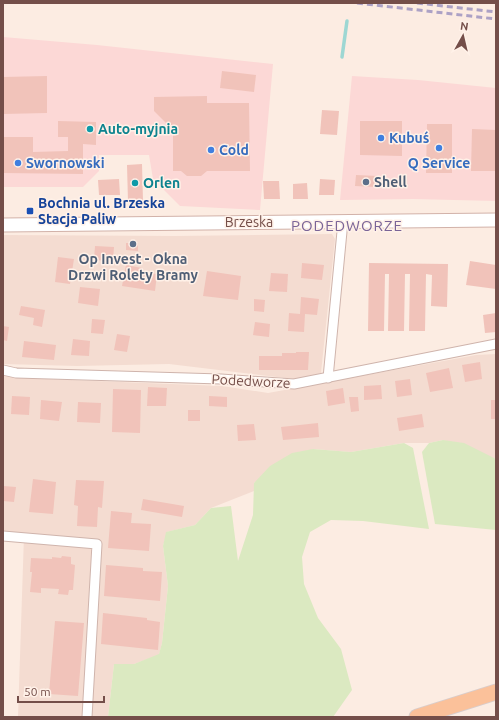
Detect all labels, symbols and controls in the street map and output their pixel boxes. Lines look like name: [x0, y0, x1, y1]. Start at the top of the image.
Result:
north arrow: [443, 16, 483, 56]
text: N: [459, 20, 469, 33]
place label: Auto-myjnia: [98, 121, 178, 137]
marker: Auto-myjnia: [85, 124, 95, 134]
place label: Kubuś: [389, 130, 430, 146]
marker: Kubuś: [376, 133, 386, 143]
place label: Cold: [219, 142, 249, 158]
marker: Q Service: [434, 143, 444, 153]
marker: Cold: [206, 145, 216, 155]
place label: Swornowski: [26, 155, 105, 171]
place label: Q Service: [408, 155, 470, 171]
marker: Swornowski: [13, 158, 23, 168]
place label: Shell: [374, 174, 407, 190]
place label: Orlen: [143, 175, 180, 191]
marker: Shell: [361, 177, 371, 187]
marker: Orlen: [130, 178, 140, 188]
place label: Bochnia ul. Brzeska Stacja Paliw: [38, 195, 165, 227]
marker: Bochnia ul. Brzeska Stacja Paliw: [25, 206, 35, 216]
street label: Brzeska: [225, 214, 273, 230]
district label: PODEDWORZE: [291, 217, 403, 234]
marker: Op Invest - Okna Drzwi Rolety Bramy: [128, 239, 138, 249]
place label: Op Invest - Okna Drzwi Rolety Bramy: [68, 251, 198, 283]
street label: Podedworze: [211, 371, 291, 391]
scale bar: [18, 678, 104, 704]
text: 50 m: [24, 685, 51, 698]

